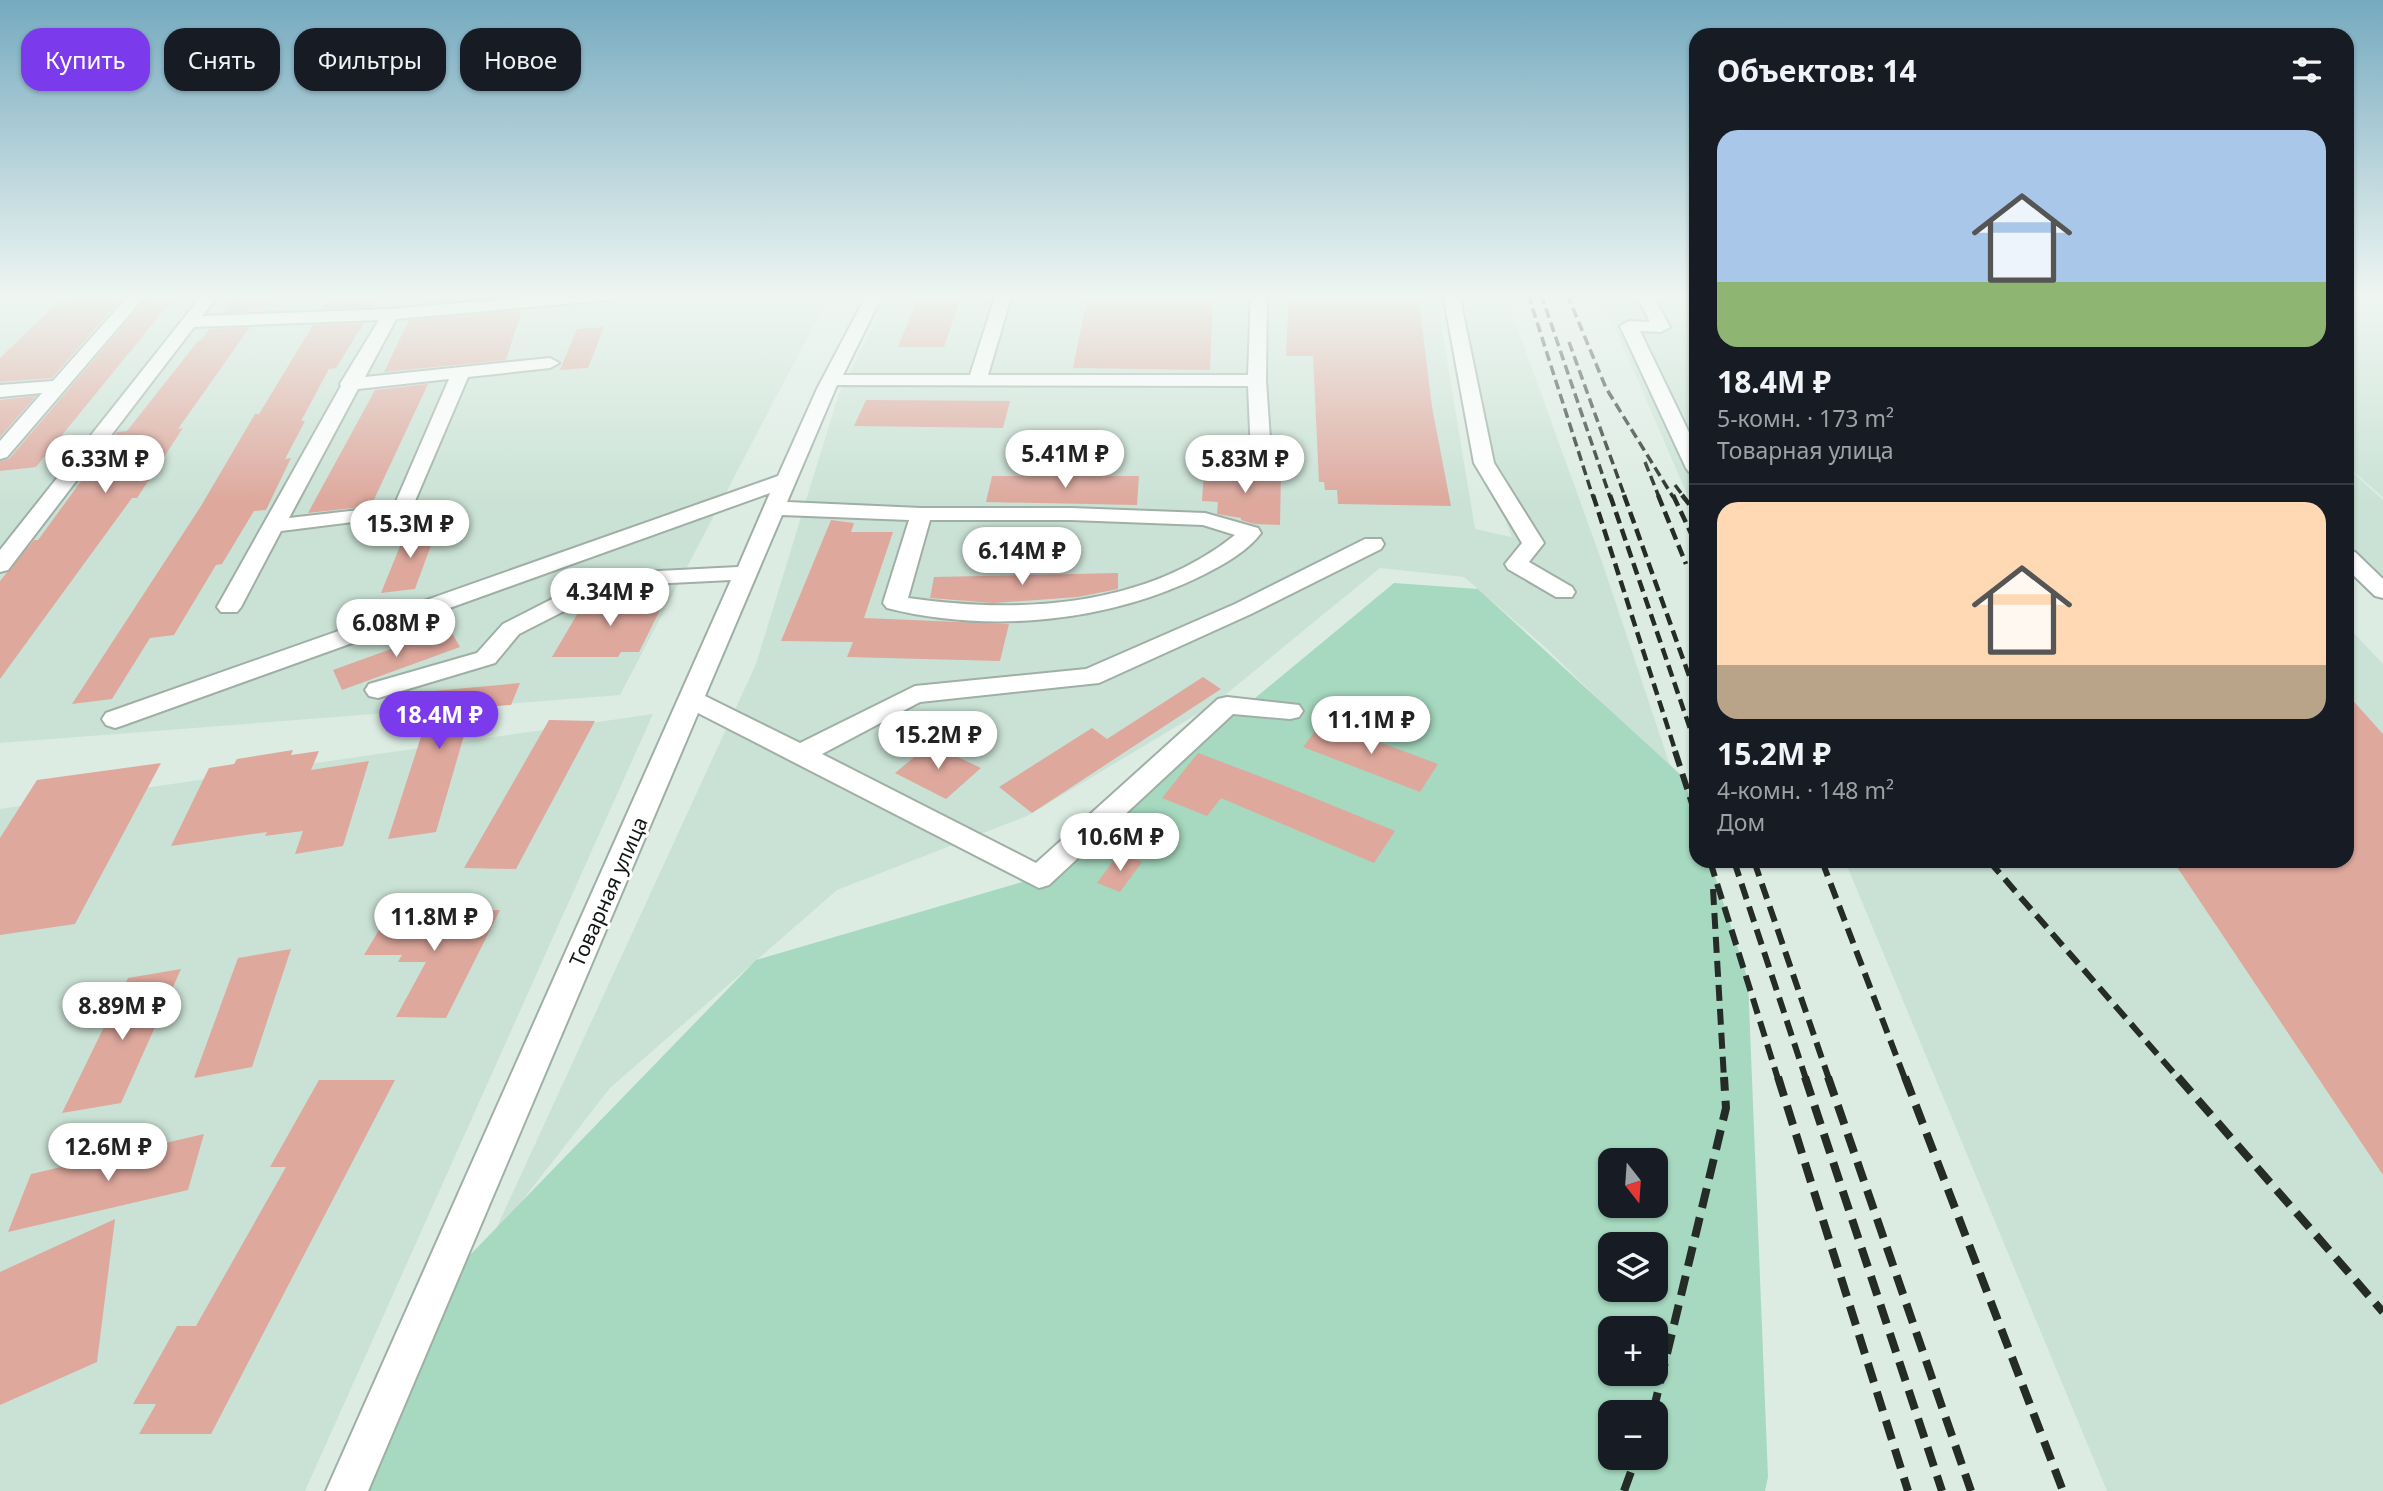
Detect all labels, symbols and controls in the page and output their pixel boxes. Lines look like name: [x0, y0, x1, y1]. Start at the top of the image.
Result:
chip: Купить: [21, 28, 150, 91]
chip: Снять: [164, 28, 280, 91]
chip: Фильтры: [294, 28, 446, 91]
chip: Новое: [460, 28, 581, 91]
text: Объектов: 14: [1717, 50, 1917, 91]
icon: filters: [2288, 51, 2326, 89]
icon: home: [1959, 175, 2085, 301]
text: 18.4M ₽: [1717, 361, 1831, 402]
text: 5-комн. · 173 m²: [1717, 402, 1894, 434]
pin: 5.41M ₽: [1000, 430, 1130, 490]
text: Товарная улица: [1717, 434, 1894, 466]
pin: 6.33M ₽: [40, 435, 170, 495]
pin: 5.83M ₽: [1180, 435, 1310, 495]
text: 5.41M ₽: [1021, 437, 1109, 469]
text: 6.33M ₽: [61, 442, 149, 474]
text: 5.83M ₽: [1201, 442, 1289, 474]
pin: 15.3M ₽: [345, 500, 475, 560]
text: 15.3M ₽: [366, 507, 454, 539]
pin: 6.14M ₽: [957, 528, 1087, 587]
text: 6.14M ₽: [978, 534, 1066, 566]
icon: home: [1959, 547, 2085, 673]
pin: 4.34M ₽: [545, 568, 675, 628]
text: 4.34M ₽: [566, 575, 654, 607]
pin: 6.08M ₽: [331, 600, 461, 659]
text: 6.08M ₽: [352, 606, 440, 638]
pin: 18.4M ₽: [374, 692, 504, 751]
pin: 11.1M ₽: [1306, 696, 1436, 756]
text: 18.4M ₽: [395, 698, 483, 730]
text: 11.1M ₽: [1327, 703, 1415, 735]
pin: 15.2M ₽: [873, 712, 1003, 771]
text: 15.2M ₽: [894, 718, 982, 750]
text: 15.2M ₽: [1717, 733, 1831, 774]
text: 4-комн. · 148 m²: [1717, 774, 1894, 806]
text: Дом: [1717, 806, 1765, 838]
street label: Товарная улица: [562, 812, 654, 971]
pin: 10.6M ₽: [1055, 814, 1185, 873]
text: 10.6M ₽: [1076, 820, 1164, 852]
pin: 11.8M ₽: [369, 894, 499, 953]
text: 11.8M ₽: [390, 900, 478, 932]
pin: 8.89M ₽: [57, 982, 187, 1042]
text: 8.89M ₽: [78, 989, 166, 1021]
pin: 12.6M ₽: [43, 1124, 173, 1183]
text: 12.6M ₽: [64, 1130, 152, 1162]
north arrow: [1598, 1148, 1668, 1218]
map controls: [1598, 1148, 1668, 1470]
button: layers: [1598, 1232, 1668, 1302]
button: +: [1598, 1316, 1668, 1386]
button: −: [1598, 1400, 1668, 1470]

